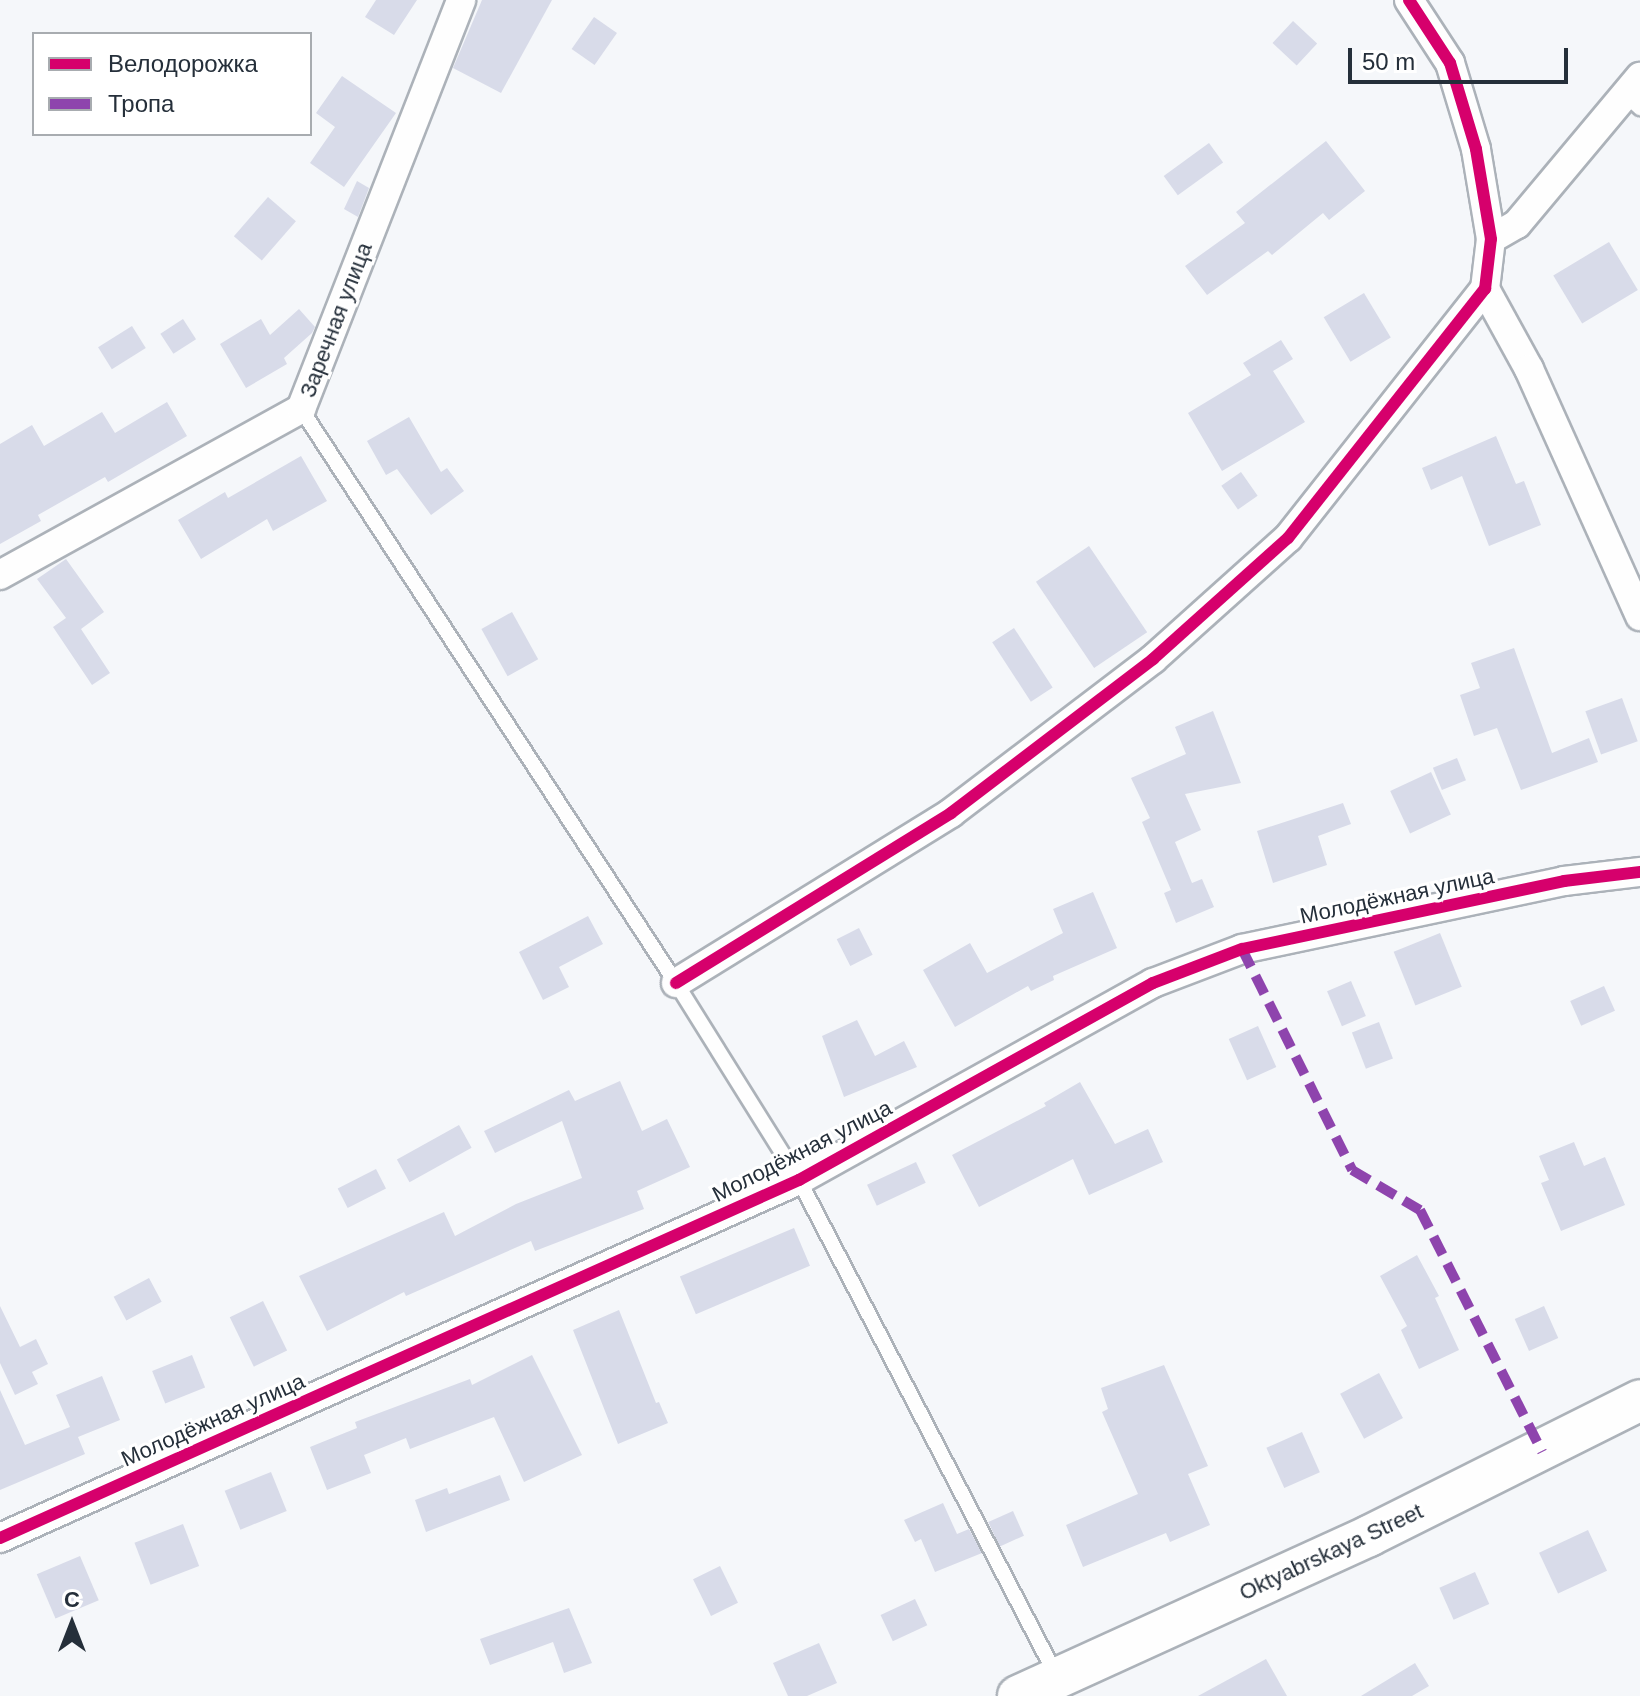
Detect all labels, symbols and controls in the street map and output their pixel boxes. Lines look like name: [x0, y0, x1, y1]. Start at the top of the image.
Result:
legend: [32, 32, 312, 136]
scale bar: [1352, 32, 1572, 82]
text: 50 m: [1362, 48, 1415, 75]
text: Велодорожка: [108, 50, 258, 77]
text: Тропа: [108, 90, 174, 117]
street label: Заречная улица: [294, 239, 378, 401]
street label: Молодёжная улица: [1297, 863, 1497, 929]
street label: Молодёжная улица: [708, 1094, 896, 1208]
street label: Молодёжная улица: [117, 1368, 309, 1472]
street label: Oktyabrskaya Street: [1235, 1498, 1427, 1606]
north arrow: [32, 1584, 112, 1664]
text: С: [64, 1587, 80, 1612]

